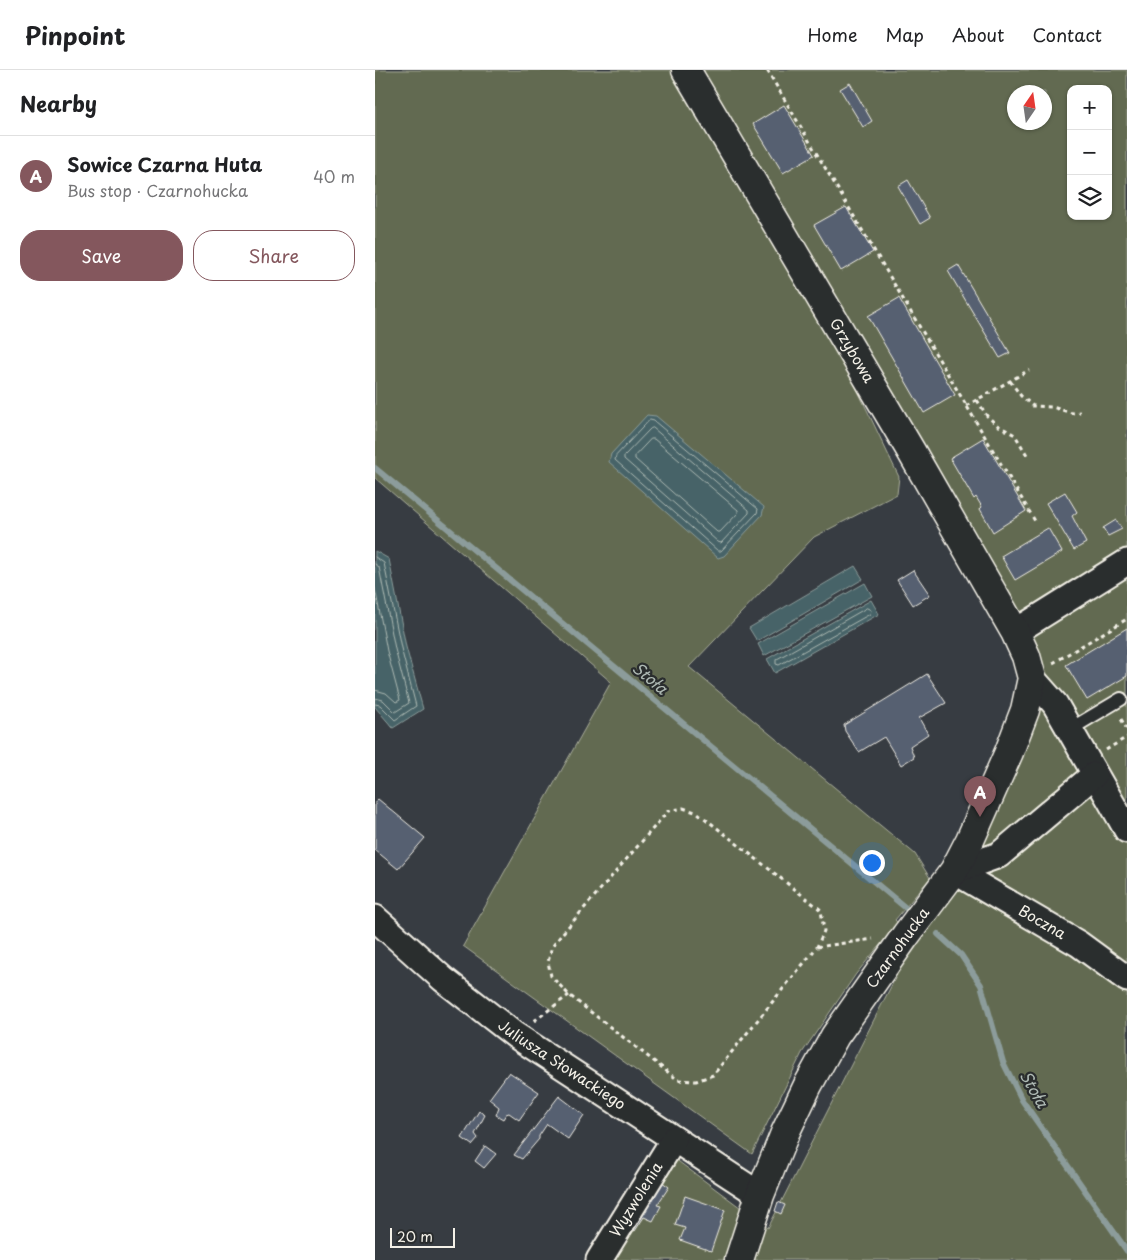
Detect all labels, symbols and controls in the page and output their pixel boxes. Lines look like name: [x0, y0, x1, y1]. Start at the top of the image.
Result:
text: Pinpoint: [25, 17, 126, 53]
text: Home: [807, 21, 857, 48]
text: Map: [885, 21, 924, 48]
text: About: [952, 21, 1004, 48]
text: Contact: [1032, 21, 1102, 48]
north arrow: [1007, 85, 1052, 130]
map controls: [1067, 85, 1112, 220]
button: +: [1067, 85, 1112, 130]
text: Nearby: [20, 87, 97, 119]
button: −: [1067, 130, 1112, 175]
text: Sowice Czarna Huta: [67, 150, 262, 178]
text: A: [30, 164, 42, 188]
text: 40 m: [313, 164, 355, 188]
button: layers: [1067, 175, 1112, 220]
text: Bus stop · Czarnohucka: [67, 178, 248, 202]
button: Save: [20, 230, 183, 281]
button: Share: [193, 230, 355, 281]
street label: Grzybowa: [825, 313, 882, 387]
water label: Stoła: [628, 655, 674, 700]
pin: A: [964, 776, 996, 817]
your location: [859, 850, 885, 876]
street label: Boczna: [1015, 898, 1071, 944]
street label: Czarnohucka: [859, 901, 934, 992]
street label: Juliusza Słowackiego: [494, 1013, 631, 1115]
water label: Stoła: [1015, 1065, 1056, 1112]
street label: Wyzwolenia: [603, 1156, 668, 1241]
scale bar: [390, 1225, 455, 1248]
text: 20 m: [397, 1226, 433, 1247]

